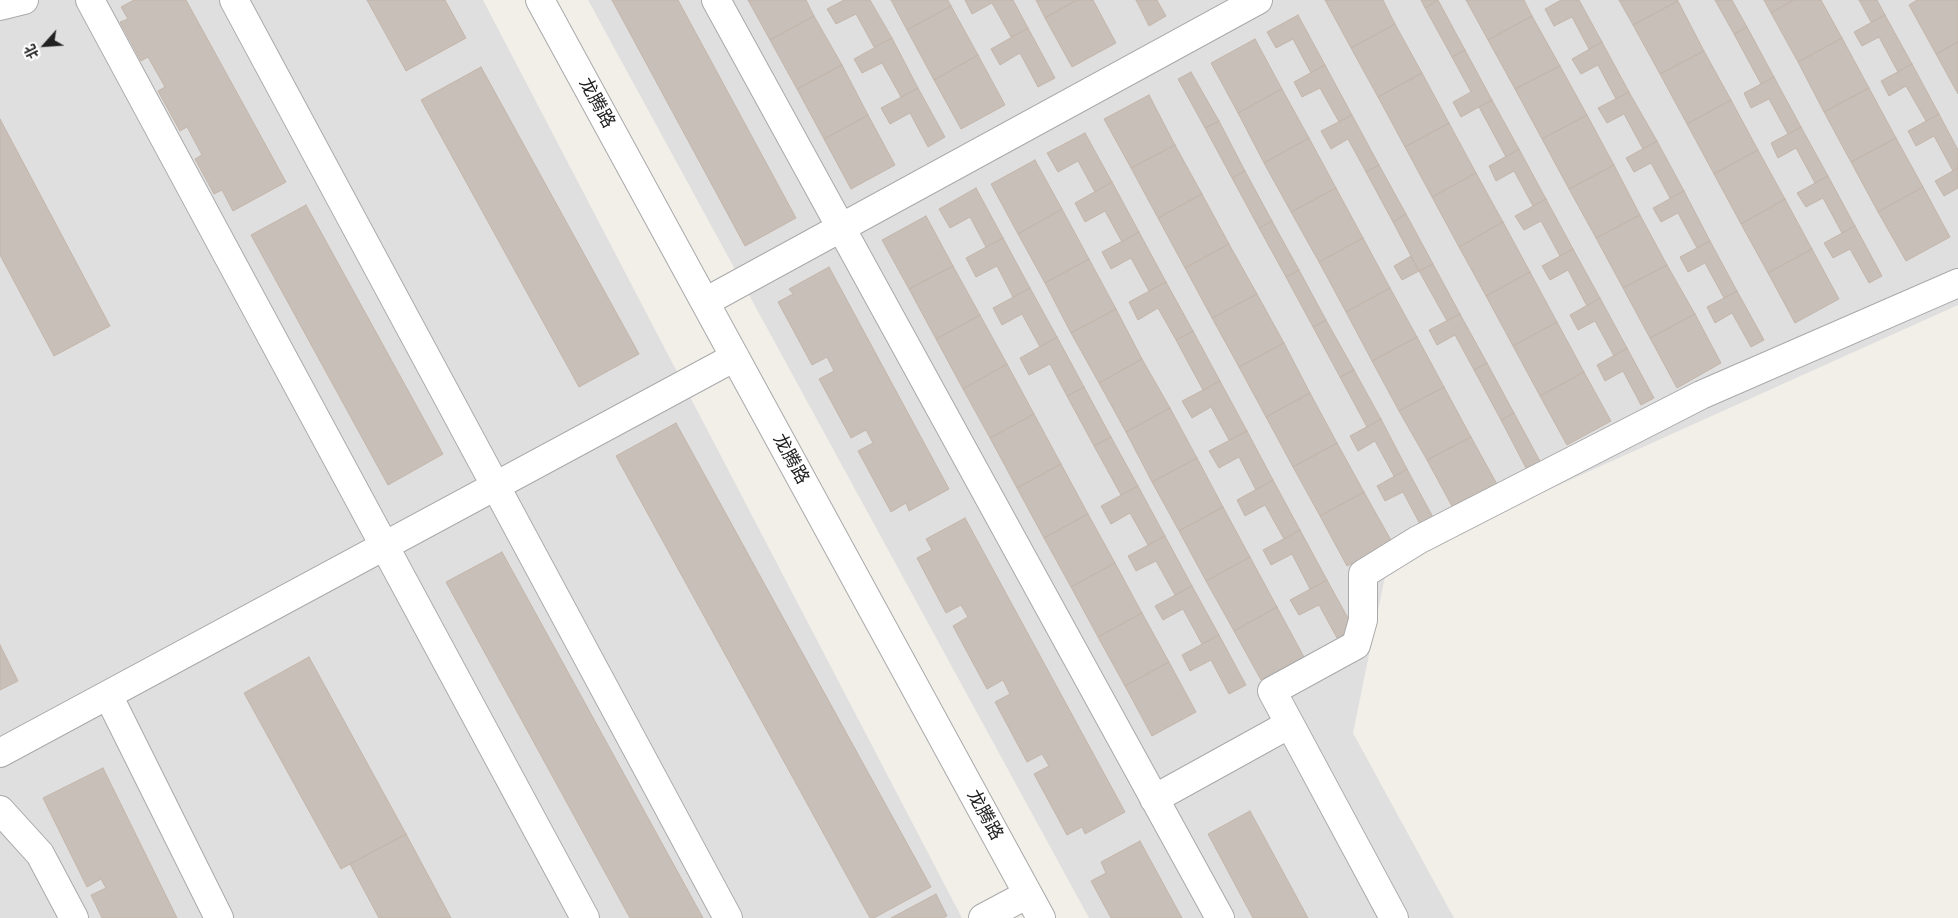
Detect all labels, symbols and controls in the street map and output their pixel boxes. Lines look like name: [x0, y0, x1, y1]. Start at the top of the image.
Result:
north arrow: [20, 20, 70, 70]
text: 北: [21, 42, 42, 61]
street label: 龙腾路: [574, 74, 620, 132]
street label: 龙腾路: [768, 430, 814, 488]
street label: 龙腾路: [962, 786, 1008, 844]

